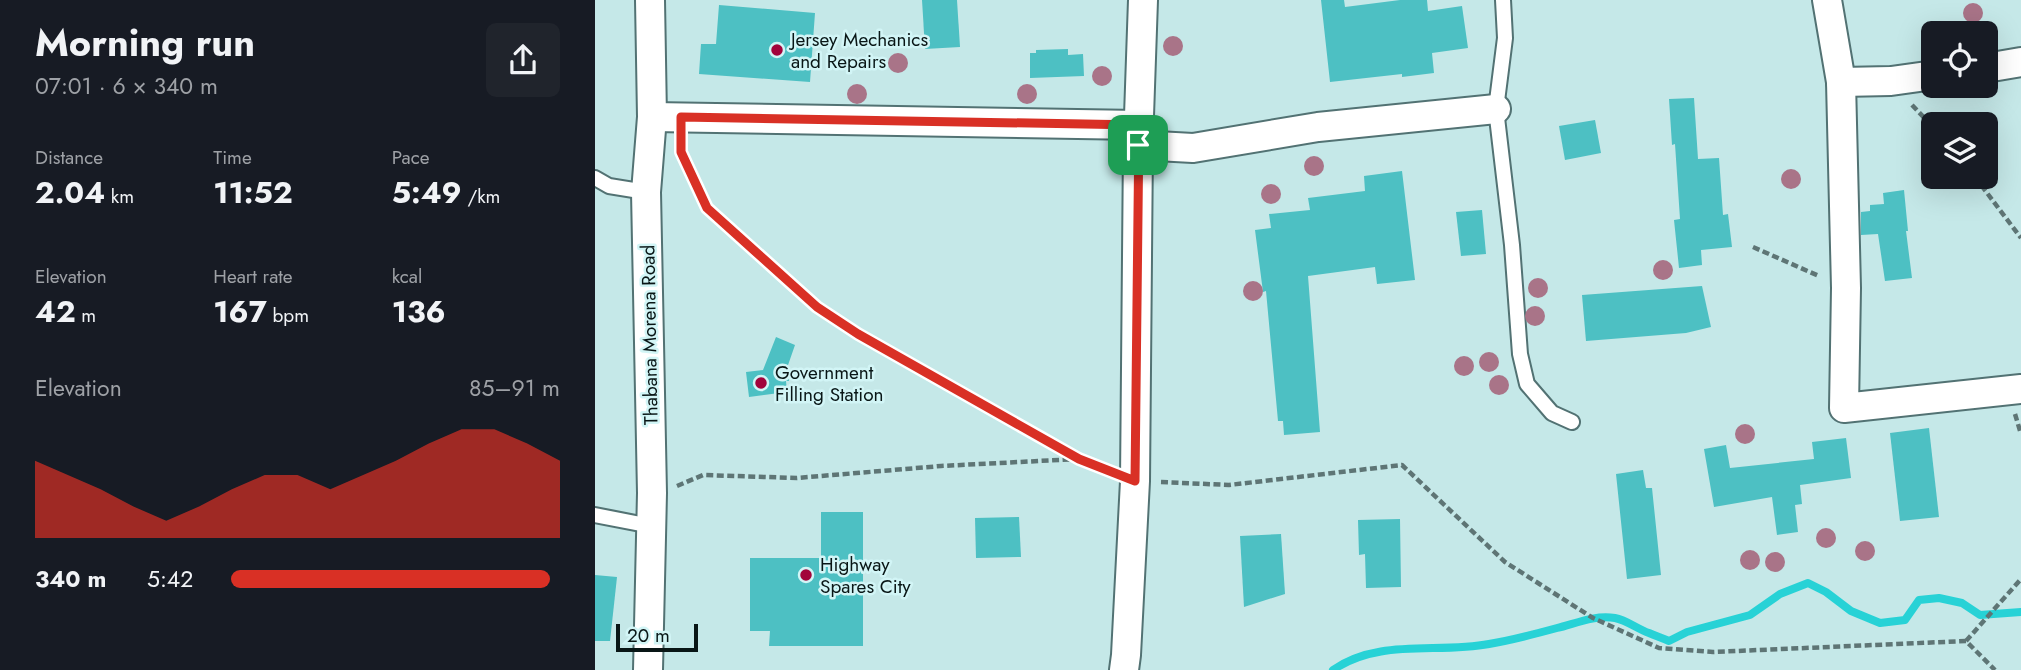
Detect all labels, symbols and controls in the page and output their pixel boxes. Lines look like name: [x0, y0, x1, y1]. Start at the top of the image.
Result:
text: Morning run: [35, 15, 255, 70]
map controls: [1921, 21, 1998, 189]
button: locate: [1921, 21, 1998, 98]
button: share: [486, 23, 560, 97]
place label: Jersey Mechanics and Repairs: [788, 26, 928, 75]
marker: Jersey Mechanics and Repairs: [769, 42, 785, 58]
text: 07:01 · 6 × 340 m: [35, 69, 218, 103]
button: layers: [1921, 112, 1998, 189]
pin: [1108, 115, 1168, 175]
icon: arrive: [1119, 126, 1157, 164]
text: Distance: [35, 144, 103, 171]
text: Time: [213, 144, 252, 171]
text: Pace: [392, 144, 430, 171]
text: 2.04: [35, 171, 105, 214]
text: 11:52: [213, 171, 293, 214]
text: 5:49: [392, 171, 462, 214]
text: km: [105, 183, 134, 210]
text: /km: [462, 183, 500, 210]
street label: Thabana Morena Road: [634, 245, 665, 425]
text: Elevation: [35, 263, 107, 290]
text: Heart rate: [213, 263, 293, 290]
text: kcal: [392, 263, 422, 290]
text: 42: [35, 290, 76, 333]
text: 167: [213, 290, 267, 333]
text: 136: [392, 290, 446, 333]
text: m: [76, 302, 96, 329]
text: bpm: [267, 302, 309, 329]
place label: Government Filling Station: [775, 359, 884, 408]
text: Elevation: [35, 371, 122, 405]
text: 85–91 m: [469, 371, 560, 405]
marker: Government Filling Station: [753, 375, 769, 391]
place label: Highway Spares City: [820, 551, 911, 600]
text: 340 m: [35, 562, 106, 596]
text: 5:42: [147, 562, 193, 596]
marker: Highway Spares City: [798, 567, 814, 583]
scale bar: [616, 621, 698, 653]
text: 20 m: [627, 622, 670, 649]

